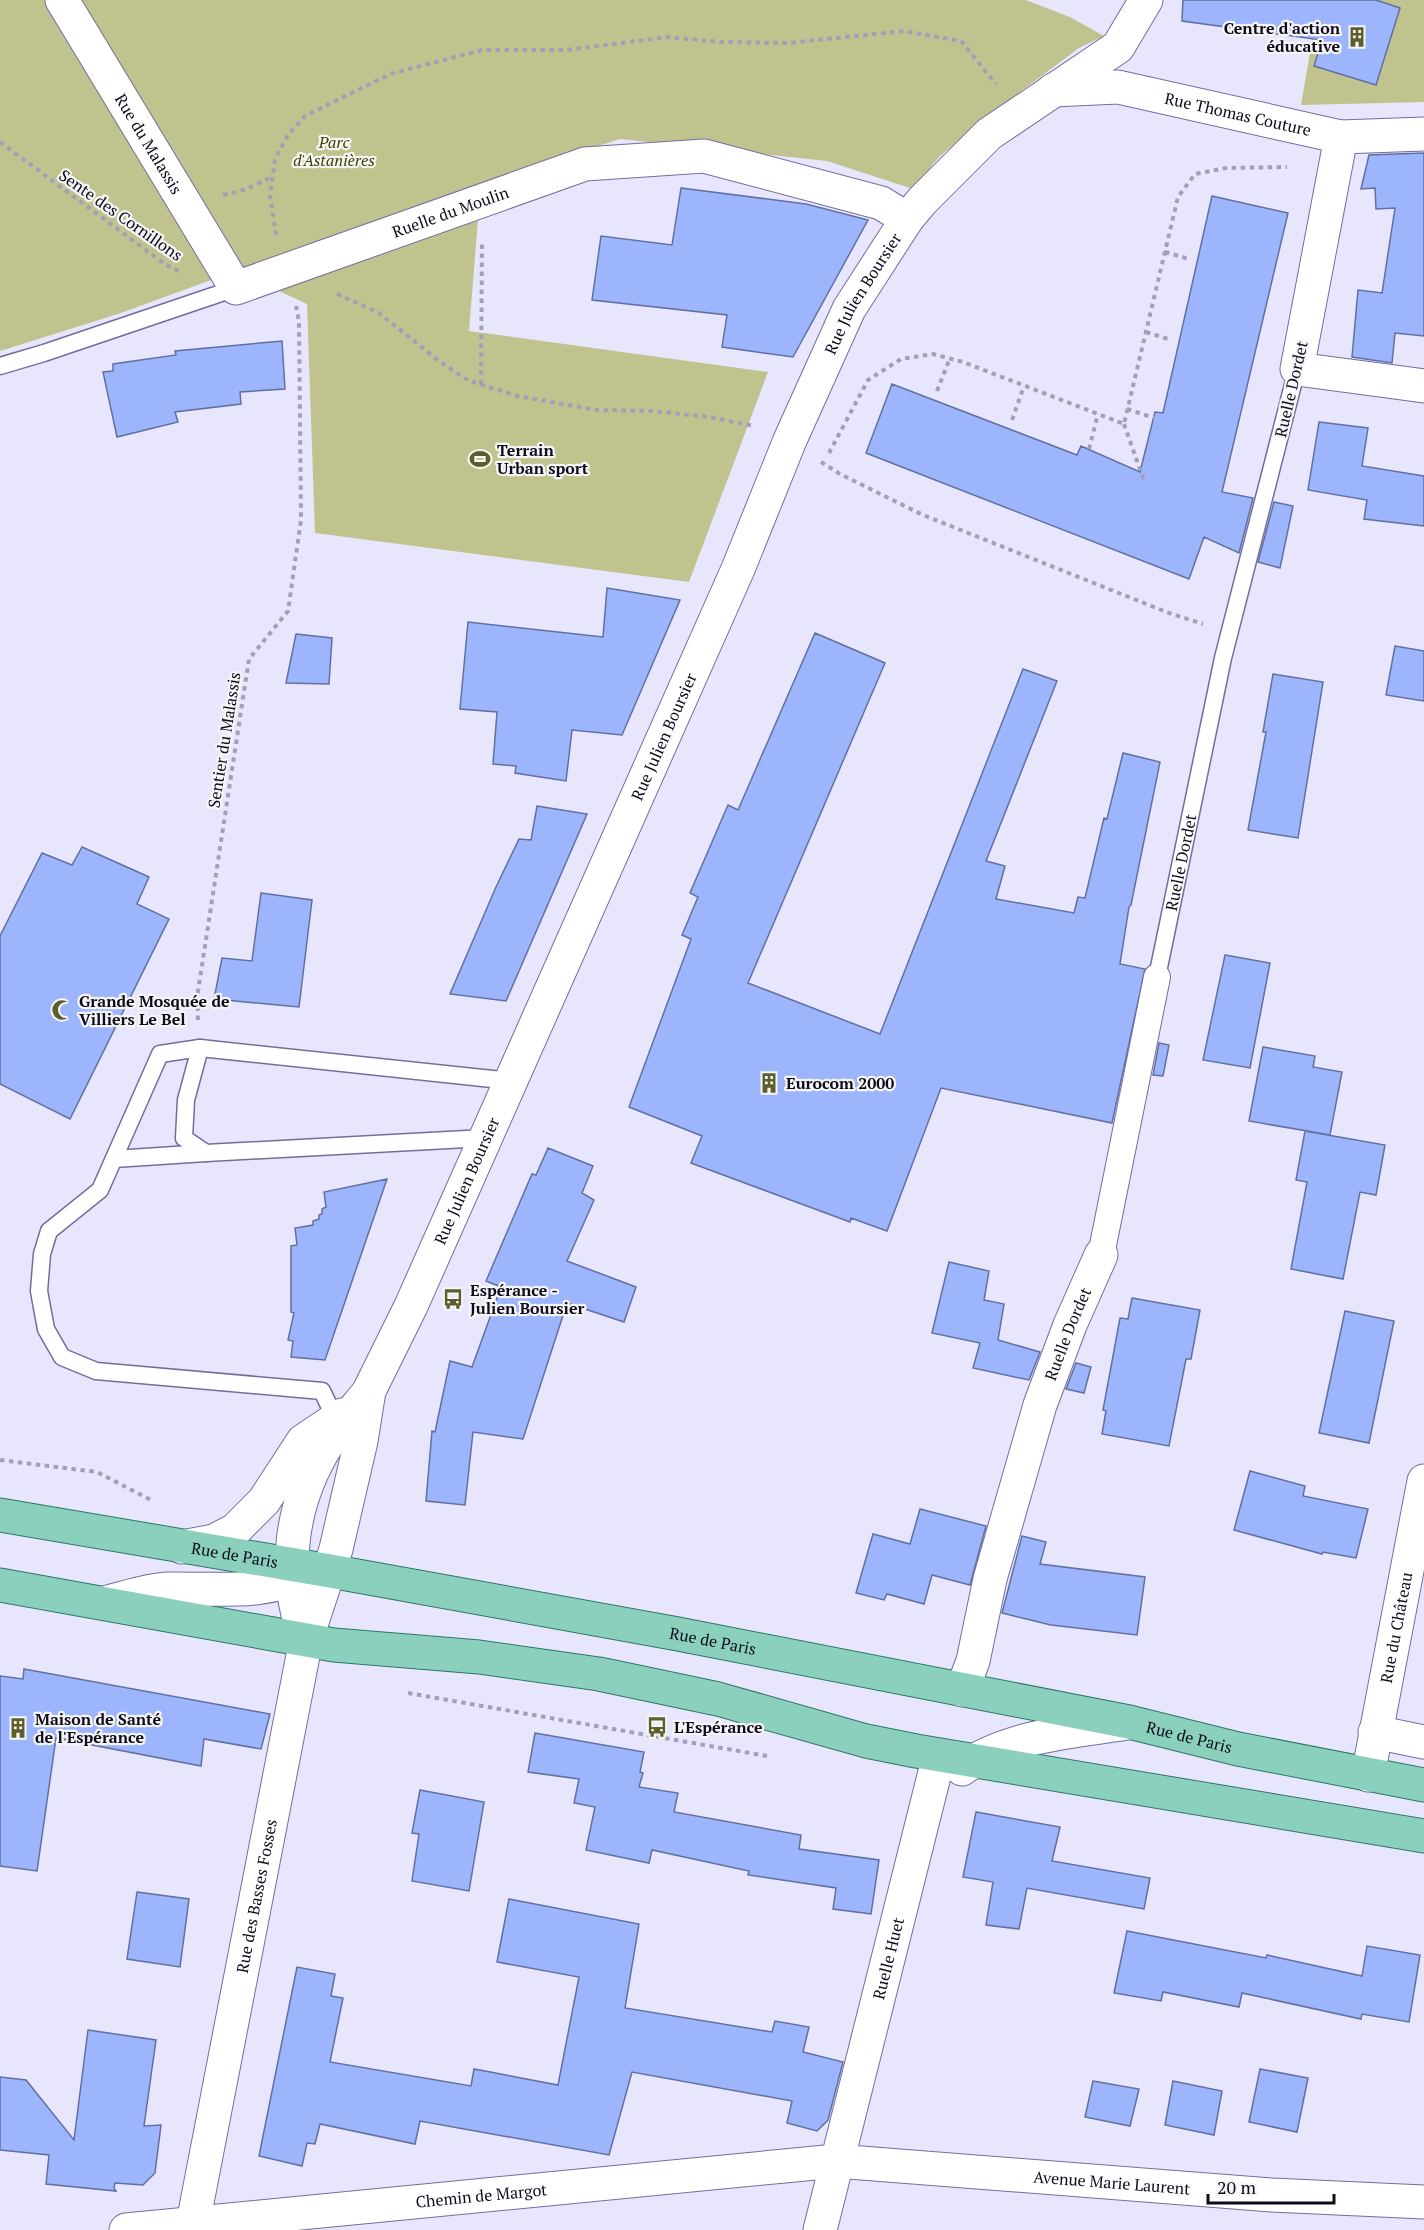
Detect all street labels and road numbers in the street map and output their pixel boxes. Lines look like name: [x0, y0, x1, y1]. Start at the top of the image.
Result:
street label: Rue Thomas Couture: [1163, 87, 1313, 141]
street label: Rue du Malassis: [110, 89, 188, 198]
street label: Sente des Cornillons: [55, 164, 187, 266]
street label: Ruelle du Moulin: [389, 181, 512, 243]
street label: Rue Julien Boursier: [819, 228, 907, 358]
street label: Ruelle Dordet: [1269, 339, 1313, 439]
street label: Rue Julien Boursier: [626, 669, 702, 804]
street label: Sentier du Malassis: [202, 670, 246, 810]
street label: Ruelle Dordet: [1160, 812, 1201, 913]
street label: Rue Julien Boursier: [429, 1113, 505, 1248]
street label: Ruelle Dordet: [1039, 1284, 1096, 1384]
street label: Rue de Paris: [190, 1537, 280, 1573]
street label: Rue du Château: [1375, 1570, 1417, 1685]
street label: Rue de Paris: [668, 1622, 758, 1660]
street label: Rue de Paris: [1144, 1716, 1235, 1758]
street label: Rue des Basses Fosses: [231, 1817, 282, 1975]
street label: Ruelle Huet: [867, 1915, 909, 2002]
street label: Avenue Marie Laurent: [1033, 2165, 1191, 2200]
street label: Chemin de Margot: [415, 2178, 548, 2213]

